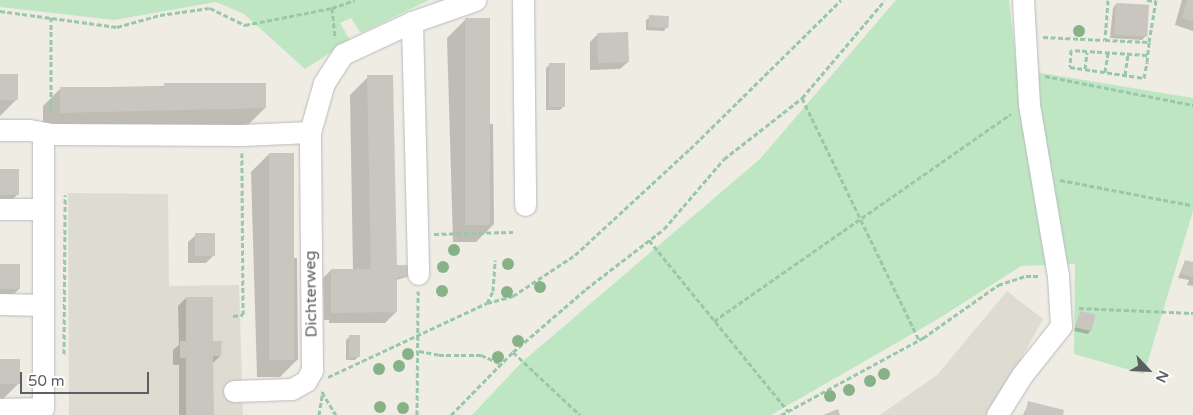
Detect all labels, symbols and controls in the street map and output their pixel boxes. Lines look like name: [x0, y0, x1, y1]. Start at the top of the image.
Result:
street label: Dichterweg: [301, 250, 321, 338]
north arrow: [1123, 345, 1173, 395]
scale bar: [22, 362, 151, 394]
text: N: [1152, 368, 1172, 385]
text: 50 m: [28, 372, 65, 390]

